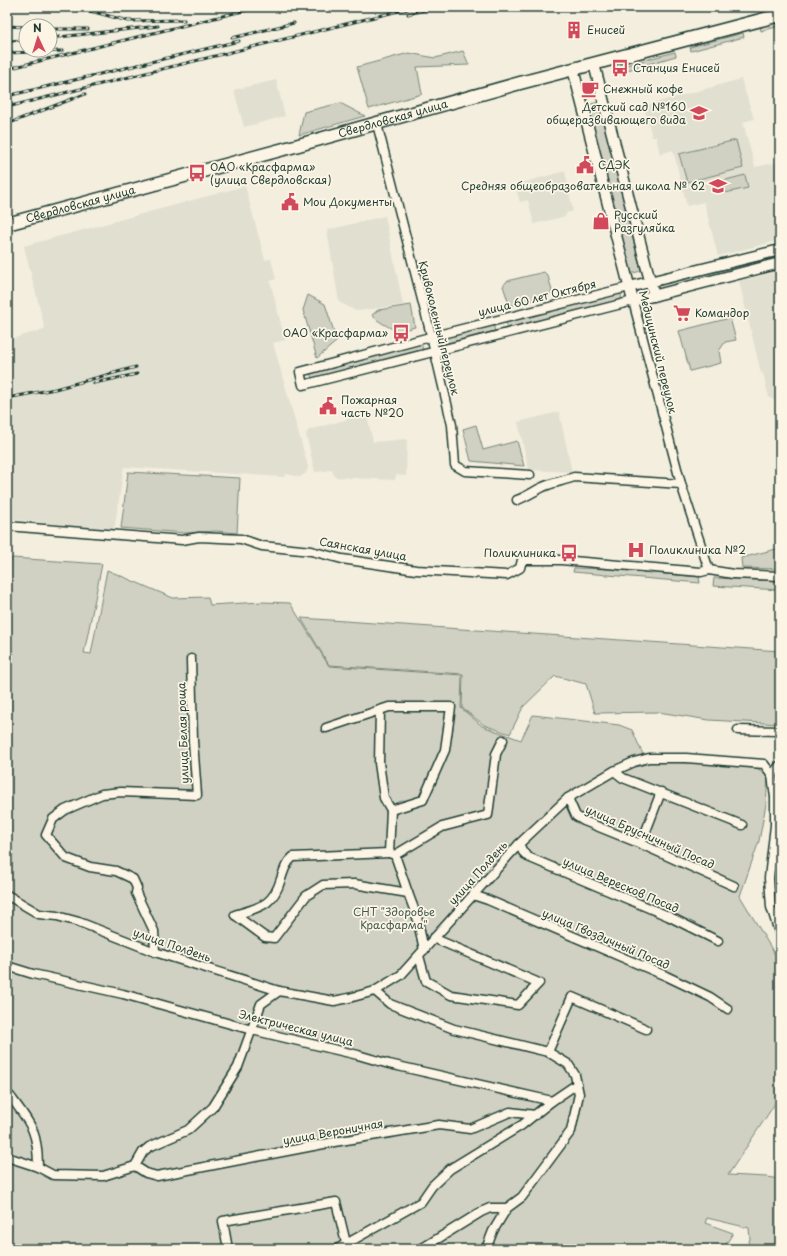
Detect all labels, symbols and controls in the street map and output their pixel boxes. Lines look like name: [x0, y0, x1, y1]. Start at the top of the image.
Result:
north arrow: [18, 18, 58, 58]
text: N: [32, 19, 42, 36]
building icon: Енисей: [564, 20, 584, 40]
place label: Енисей: [587, 21, 625, 38]
bus stop icon: Станция Енисей: [610, 58, 630, 78]
place label: Станция Енисей: [633, 59, 720, 76]
cafe icon: Снежный кофе: [580, 79, 600, 99]
place label: Снежный кофе: [603, 80, 683, 97]
street label: Свердловская улица: [336, 95, 449, 142]
place label: Детский сад №160 общеразвивающего вида: [546, 98, 686, 128]
school or university icon: Детский сад №160 общеразвивающего вида: [689, 103, 709, 123]
public building icon: СДЭК: [575, 155, 595, 175]
place label: СДЭК: [598, 156, 631, 173]
place label: ОАО «Красфарма» (улица Свердловская): [210, 158, 332, 188]
bus stop icon: ОАО «Красфарма» (улица Свердловская): [187, 163, 207, 183]
school or university icon: Средняя общеобразовательная школа № 62: [708, 176, 728, 196]
place label: Средняя общеобразовательная школа № 62: [461, 177, 705, 194]
street label: Свердловская улица: [23, 181, 137, 227]
public building icon: Мои Документы: [280, 192, 300, 212]
place label: Мои Документы: [303, 193, 392, 210]
place label: Русский Разгуляйка: [614, 206, 675, 236]
shop icon: Русский Разгуляйка: [591, 211, 611, 231]
street label: Кривоколенный переулок: [415, 259, 465, 397]
street label: улица 60 лет Октября: [476, 275, 598, 320]
street label: Медицинский переулок: [635, 289, 682, 416]
supermarket icon: Командор: [672, 303, 692, 323]
place label: Командор: [695, 304, 749, 321]
bus stop icon: ОАО «Красфарма»: [391, 323, 411, 343]
place label: ОАО «Красфарма»: [283, 324, 388, 341]
place label: Пожарная часть №20: [341, 391, 404, 421]
public building icon: Пожарная часть №20: [318, 396, 338, 416]
street label: Саянская улица: [318, 532, 408, 565]
hospital icon: Поликлиника №2: [626, 540, 646, 560]
place label: Поликлиника №2: [649, 541, 746, 558]
bus stop icon: Поликлиника: [559, 543, 579, 563]
place label: Поликлиника: [484, 544, 556, 561]
street label: улица Белая роща: [172, 682, 193, 784]
street label: улица Брусничный Посад: [583, 800, 718, 873]
street label: улица Полдень: [444, 837, 511, 909]
street label: улица Вересков Посад: [560, 852, 682, 917]
park label: СНТ "Здоровье Красфарма": [353, 903, 435, 933]
street label: улица Гвоздичный Посад: [540, 904, 673, 973]
street label: улица Полдень: [131, 923, 214, 966]
street label: Электрическая улица: [237, 1005, 355, 1050]
street label: улица Вероничная: [281, 1114, 384, 1149]

